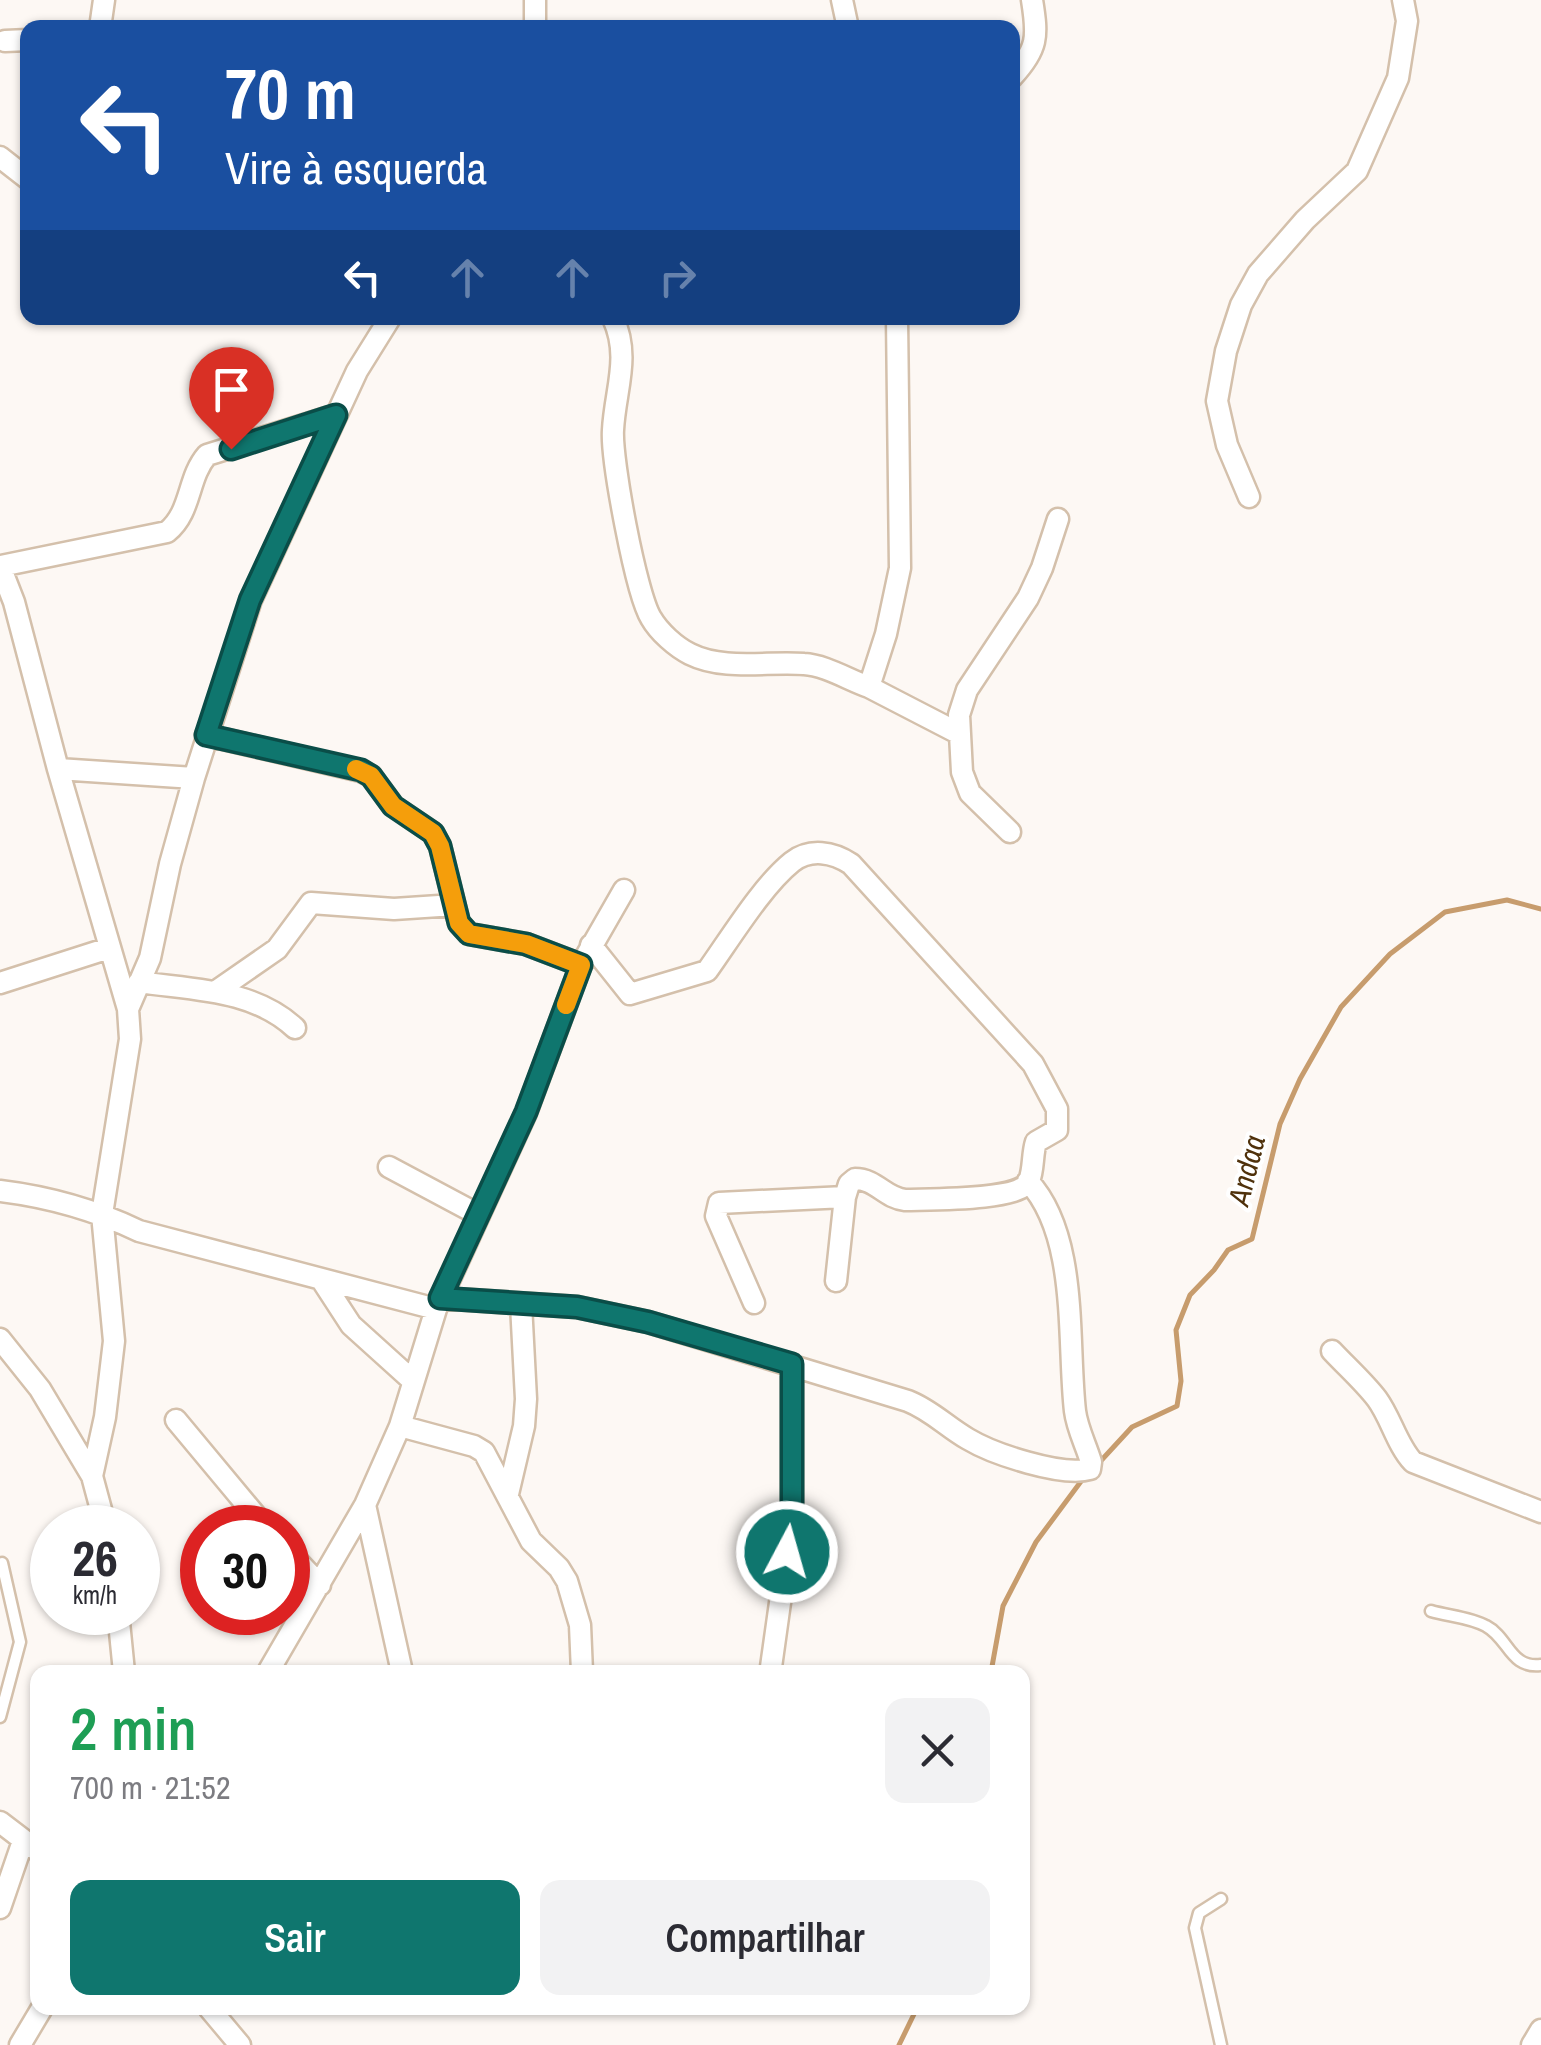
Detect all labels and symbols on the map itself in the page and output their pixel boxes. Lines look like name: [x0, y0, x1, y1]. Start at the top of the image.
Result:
pin: [189, 347, 274, 450]
water label: Andaa: [1218, 1131, 1274, 1211]
position arrow: [735, 1500, 839, 1604]
speed limit sign: 30: [180, 1505, 310, 1635]

